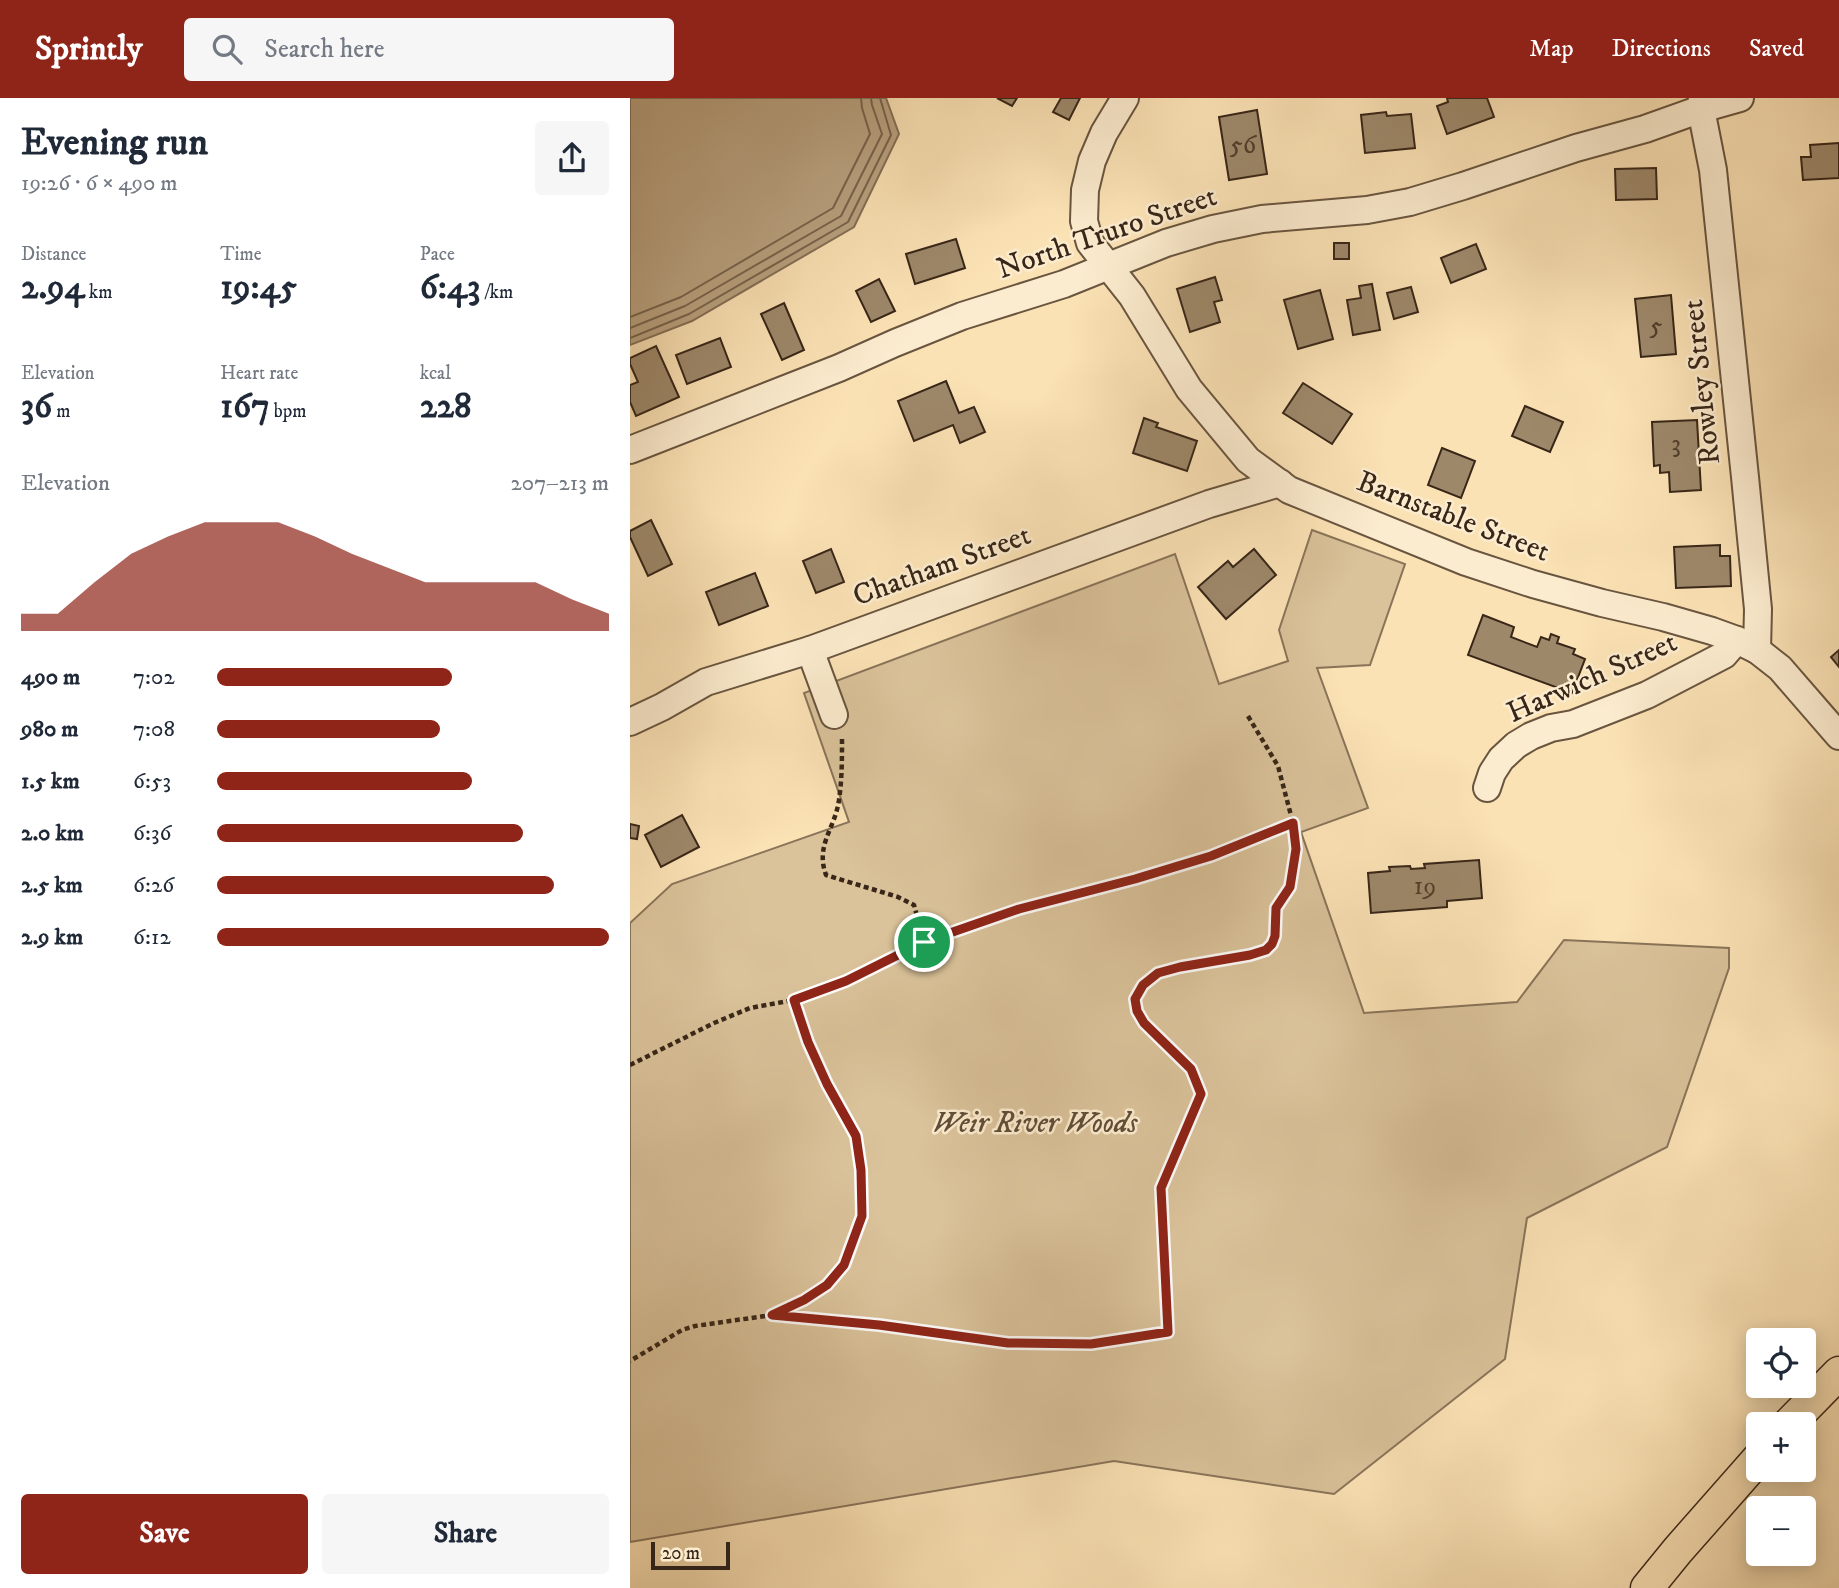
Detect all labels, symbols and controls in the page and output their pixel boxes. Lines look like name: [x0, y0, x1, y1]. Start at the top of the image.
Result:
search box: [184, 18, 674, 81]
text: Sprintly: [35, 29, 142, 70]
icon: search: [208, 30, 246, 68]
text: Search here: [264, 33, 385, 66]
text: Map: [1529, 34, 1574, 64]
text: Directions: [1612, 34, 1711, 64]
text: Saved: [1749, 34, 1804, 64]
text: Evening run: [21, 119, 208, 167]
button: share: [535, 121, 609, 195]
house number: 56: [1230, 129, 1258, 162]
text: 19:26 · 6 × 490 m: [21, 169, 178, 198]
street label: North Truro Street: [992, 178, 1222, 288]
text: Distance: [21, 243, 86, 266]
text: Time: [220, 243, 262, 266]
text: Pace: [420, 243, 455, 266]
text: 2.94: [21, 266, 85, 310]
text: 19:45: [220, 266, 297, 310]
text: 6:43: [420, 266, 480, 310]
text: km: [85, 281, 112, 304]
text: /km: [480, 281, 513, 304]
street label: Rowley Street: [1675, 298, 1729, 466]
house number: 5: [1650, 310, 1663, 343]
text: Elevation: [21, 362, 95, 385]
text: Heart rate: [220, 362, 298, 385]
text: kcal: [420, 362, 451, 385]
text: 36: [21, 385, 52, 429]
text: 167: [220, 385, 270, 429]
text: 228: [420, 385, 472, 429]
text: m: [52, 400, 71, 423]
text: bpm: [270, 400, 307, 423]
house number: 3: [1671, 428, 1681, 461]
street label: Barnstable Street: [1351, 463, 1555, 571]
text: Elevation: [21, 469, 110, 498]
text: 207–213 m: [511, 469, 609, 498]
street label: Chatham Street: [848, 517, 1036, 615]
street label: Harwich Street: [1501, 624, 1683, 732]
text: 490 m: [21, 663, 80, 692]
text: 7:02: [133, 663, 175, 692]
text: 980 m: [21, 715, 79, 744]
text: 7:08: [133, 715, 175, 744]
text: 1.5 km: [21, 767, 80, 796]
text: 6:53: [133, 767, 171, 796]
text: 2.0 km: [21, 819, 84, 848]
text: 6:36: [133, 819, 172, 848]
house number: 19: [1414, 870, 1436, 903]
text: 2.5 km: [21, 871, 83, 900]
text: 6:26: [133, 871, 174, 900]
pin: [894, 912, 954, 972]
text: 2.9 km: [21, 923, 83, 952]
text: 6:12: [133, 923, 171, 952]
icon: arrive: [905, 923, 943, 961]
park label: Weir River Woods: [933, 1105, 1138, 1142]
map controls: [1746, 1328, 1816, 1566]
button: locate: [1746, 1328, 1816, 1398]
button: +: [1746, 1412, 1816, 1482]
button: Save: [21, 1494, 308, 1574]
button: Share: [322, 1494, 609, 1574]
button: −: [1746, 1496, 1816, 1566]
scale bar: [651, 1539, 730, 1571]
text: 20 m: [662, 1542, 700, 1565]

